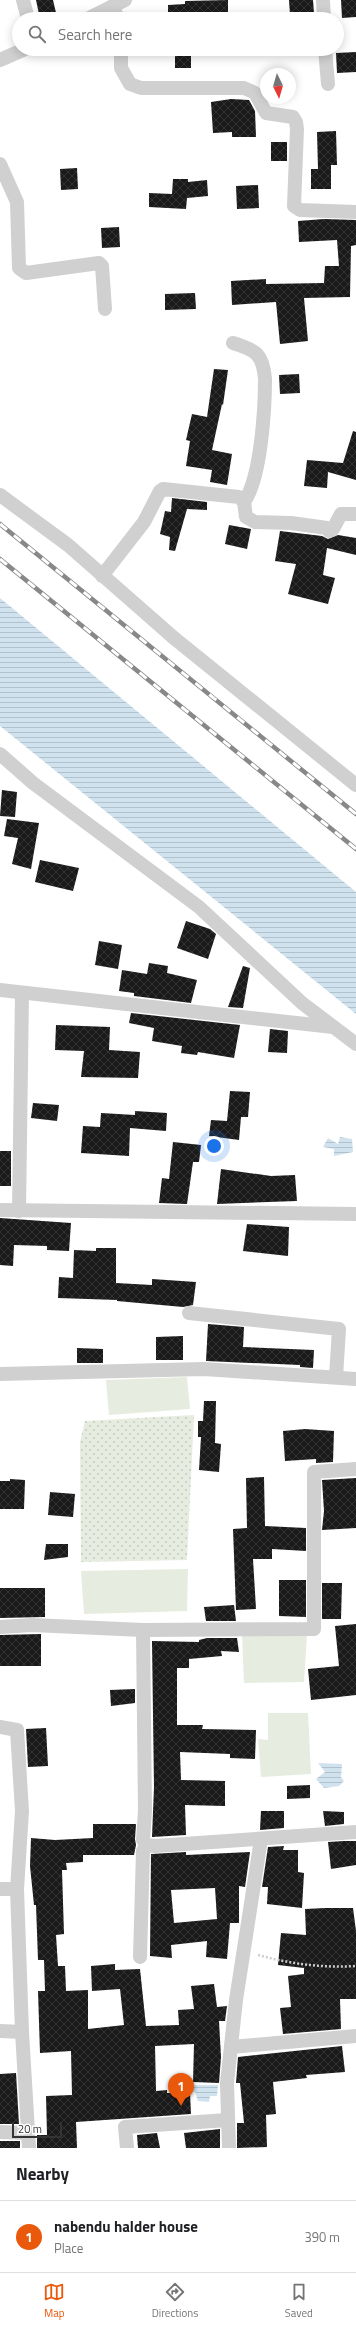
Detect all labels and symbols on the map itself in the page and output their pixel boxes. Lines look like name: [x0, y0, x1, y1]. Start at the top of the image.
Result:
north arrow: [260, 68, 296, 104]
your location: [204, 1136, 224, 1156]
pin: 1: [168, 2073, 194, 2106]
scale bar: [12, 2120, 62, 2139]

